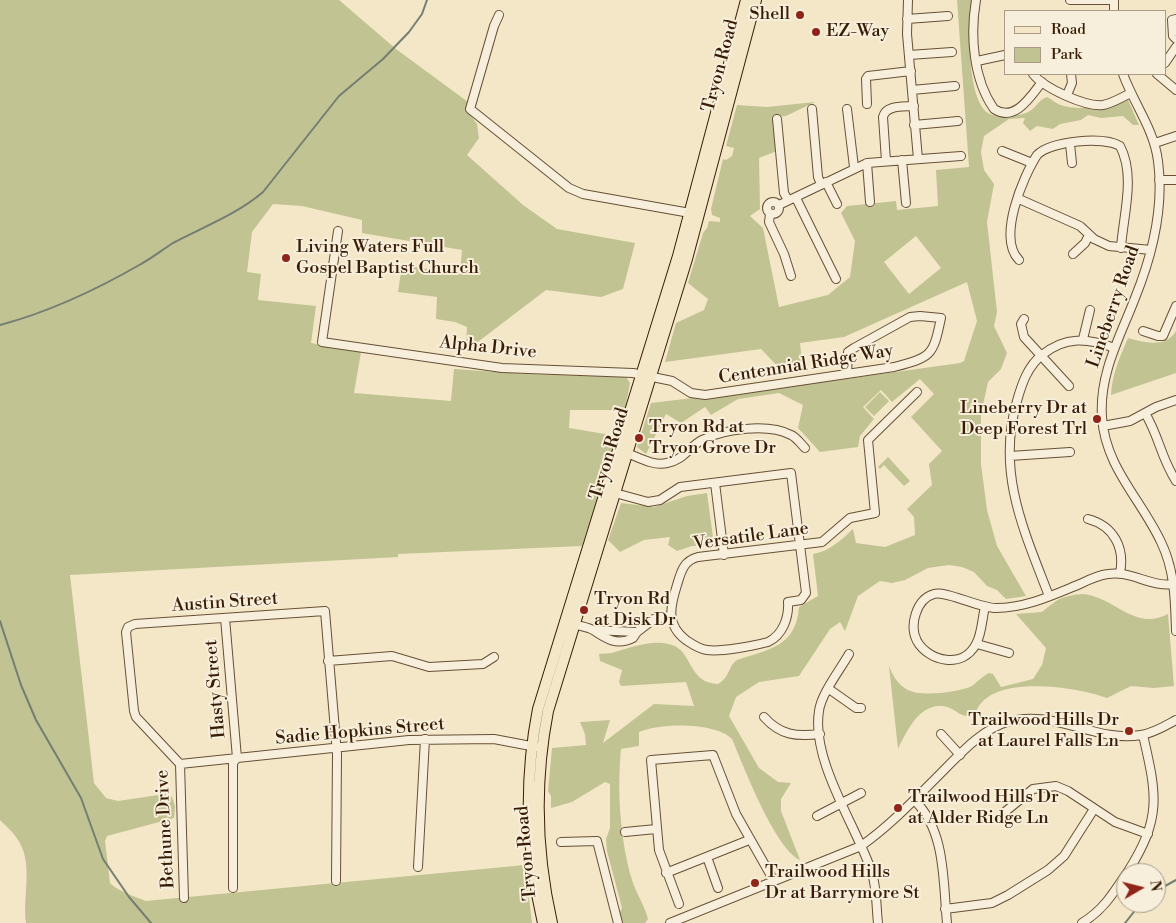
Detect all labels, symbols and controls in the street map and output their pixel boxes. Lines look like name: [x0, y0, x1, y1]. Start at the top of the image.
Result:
place label: Shell: [749, 4, 790, 26]
marker: Shell: [794, 9, 806, 21]
legend: [1004, 10, 1166, 75]
street label: Tryon Road: [698, 17, 744, 115]
text: Road: [1051, 20, 1086, 39]
place label: EZ-Way: [826, 21, 889, 43]
marker: EZ-Way: [810, 26, 822, 38]
text: Park: [1051, 45, 1082, 64]
place label: Living Waters Full Gospel Baptist Church: [296, 237, 479, 280]
street label: Lineberry Road: [1083, 243, 1145, 371]
marker: Living Waters Full Gospel Baptist Church: [280, 252, 292, 264]
street label: Alpha Drive: [438, 332, 538, 364]
street label: Centennial Ridge Way: [717, 341, 895, 389]
place label: Lineberry Dr at Deep Forest Trl: [960, 398, 1087, 440]
street label: Tryon Road: [586, 405, 634, 503]
marker: Lineberry Dr at Deep Forest Trl: [1091, 413, 1103, 425]
place label: Tryon Rd at Tryon Grove Dr: [649, 417, 776, 459]
marker: Tryon Rd at Tryon Grove Dr: [633, 432, 645, 444]
street label: Versatile Lane: [692, 518, 810, 556]
street label: Austin Street: [171, 589, 279, 617]
place label: Tryon Rd at Disk Dr: [594, 589, 676, 632]
marker: Tryon Rd at Disk Dr: [578, 604, 590, 616]
street label: Hasty Street: [201, 639, 231, 739]
place label: Trailwood Hills Dr at Laurel Falls Ln: [968, 710, 1119, 752]
street label: Sadie Hopkins Street: [274, 714, 446, 750]
marker: Trailwood Hills Dr at Laurel Falls Ln: [1123, 725, 1135, 737]
street label: Bethune Drive: [152, 769, 180, 889]
place label: Trailwood Hills Dr at Alder Ridge Ln: [908, 787, 1059, 830]
marker: Trailwood Hills Dr at Alder Ridge Ln: [892, 802, 904, 814]
street label: Tryon Road: [512, 805, 542, 901]
place label: Trailwood Hills Dr at Barrymore St: [765, 862, 920, 904]
north arrow: [1116, 863, 1166, 913]
marker: Trailwood Hills Dr at Barrymore St: [749, 877, 761, 889]
text: N: [1145, 879, 1165, 893]

